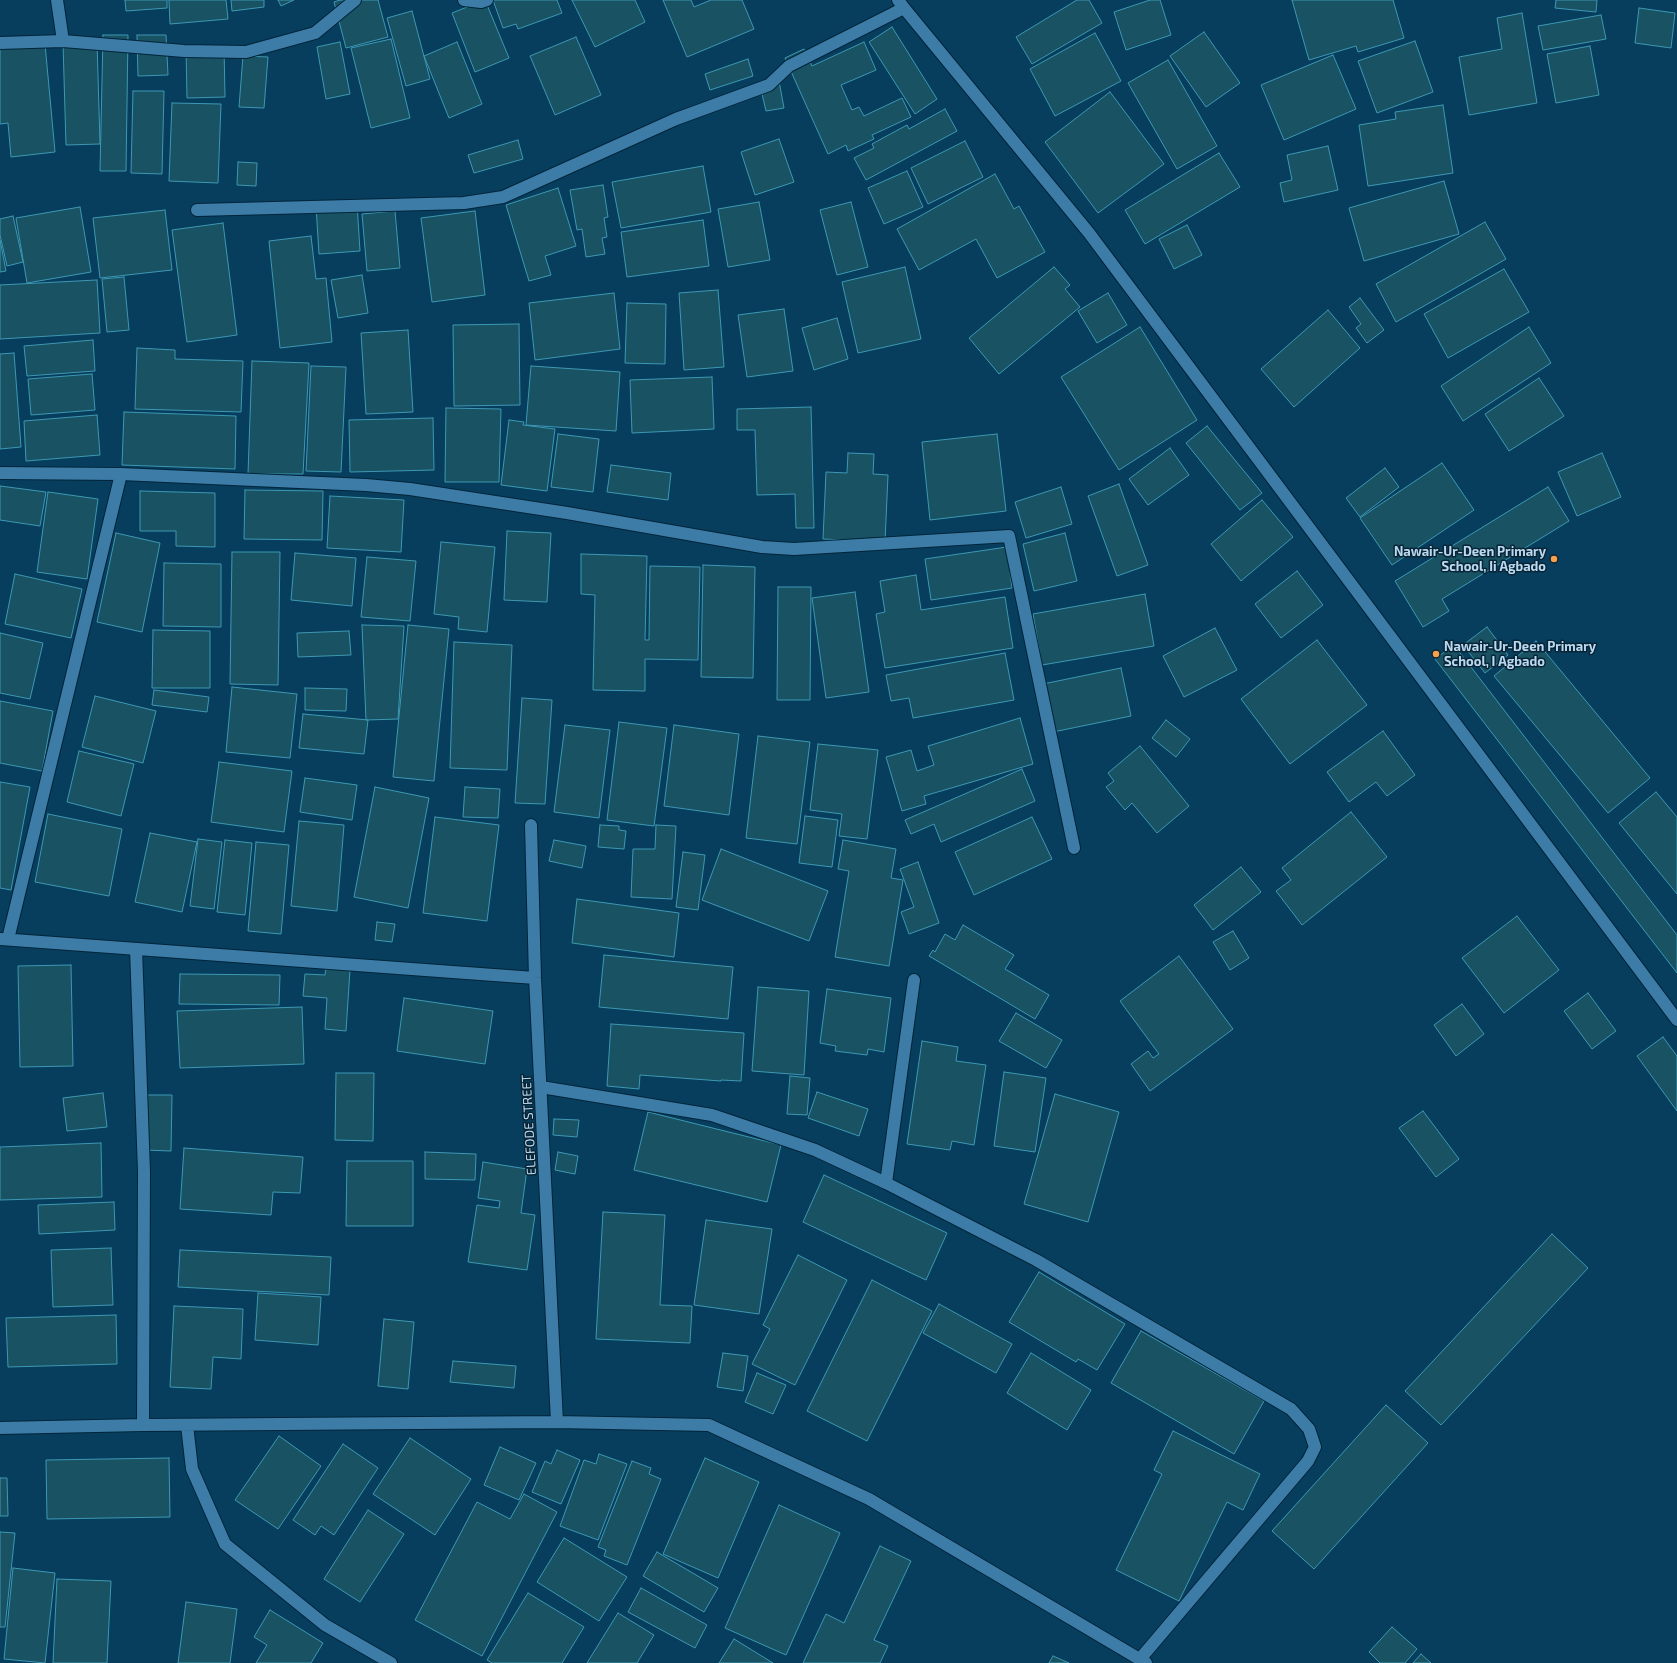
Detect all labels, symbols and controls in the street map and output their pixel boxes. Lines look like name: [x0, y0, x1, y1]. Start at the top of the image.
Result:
place label: Nawair-Ur-Deen Primary School, Ii Agbado: [1394, 544, 1546, 575]
marker: Nawair-Ur-Deen Primary School, Ii Agbado: [1549, 554, 1559, 564]
place label: Nawair-Ur-Deen Primary School, I Agbado: [1444, 639, 1596, 670]
marker: Nawair-Ur-Deen Primary School, I Agbado: [1431, 649, 1441, 659]
street label: ELEFODE STREET: [519, 1074, 539, 1176]

